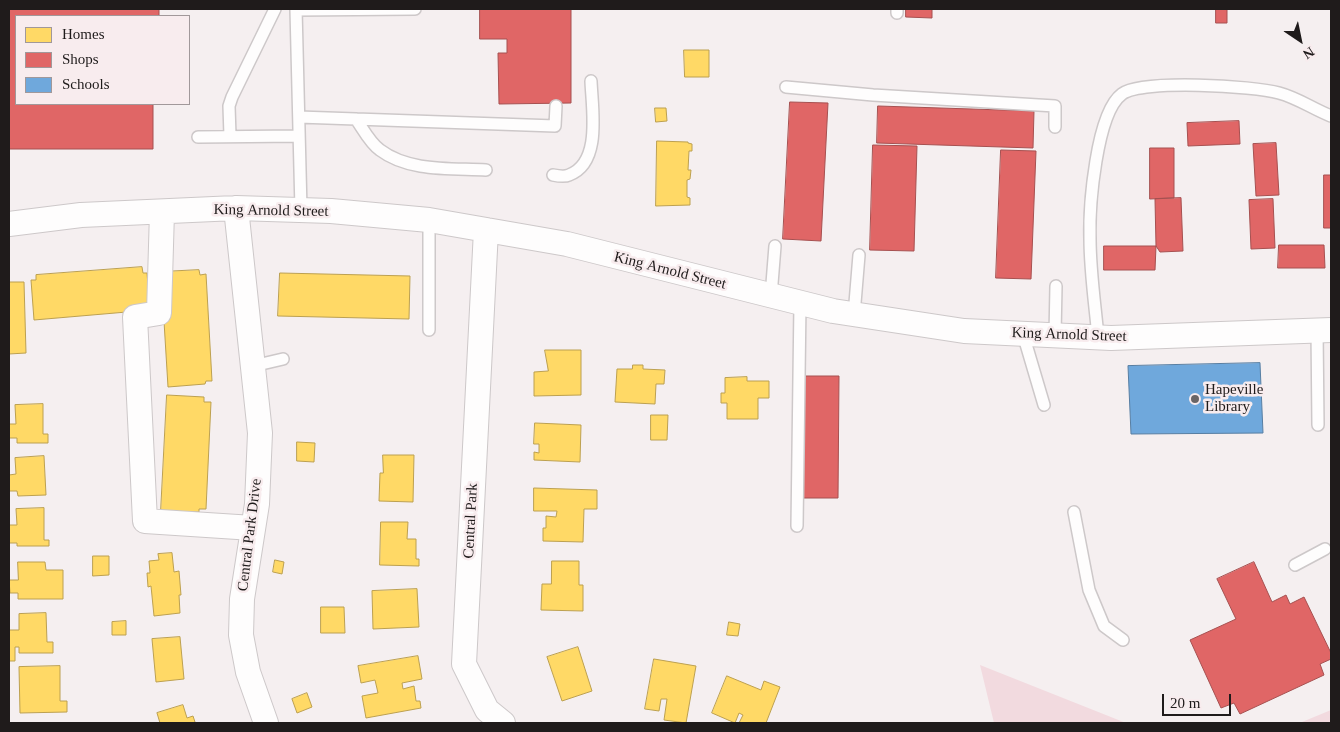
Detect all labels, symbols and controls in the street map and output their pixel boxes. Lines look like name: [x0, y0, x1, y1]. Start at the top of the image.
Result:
legend: [15, 15, 190, 105]
north arrow: [1275, 15, 1325, 65]
text: Homes: [62, 26, 105, 42]
text: N: [1300, 44, 1317, 62]
text: Shops: [62, 51, 99, 67]
text: Schools: [62, 76, 110, 92]
street label: King Arnold Street: [213, 201, 329, 221]
street label: King Arnold Street: [612, 248, 728, 294]
street label: King Arnold Street: [1011, 324, 1127, 346]
place label: Hapeville Library: [1205, 381, 1263, 416]
marker: Hapeville Library: [1189, 393, 1201, 405]
street label: Central Park Drive: [234, 478, 266, 592]
street label: Central Park: [460, 483, 482, 559]
scale bar: [1165, 684, 1234, 716]
text: 20 m: [1170, 695, 1200, 711]

